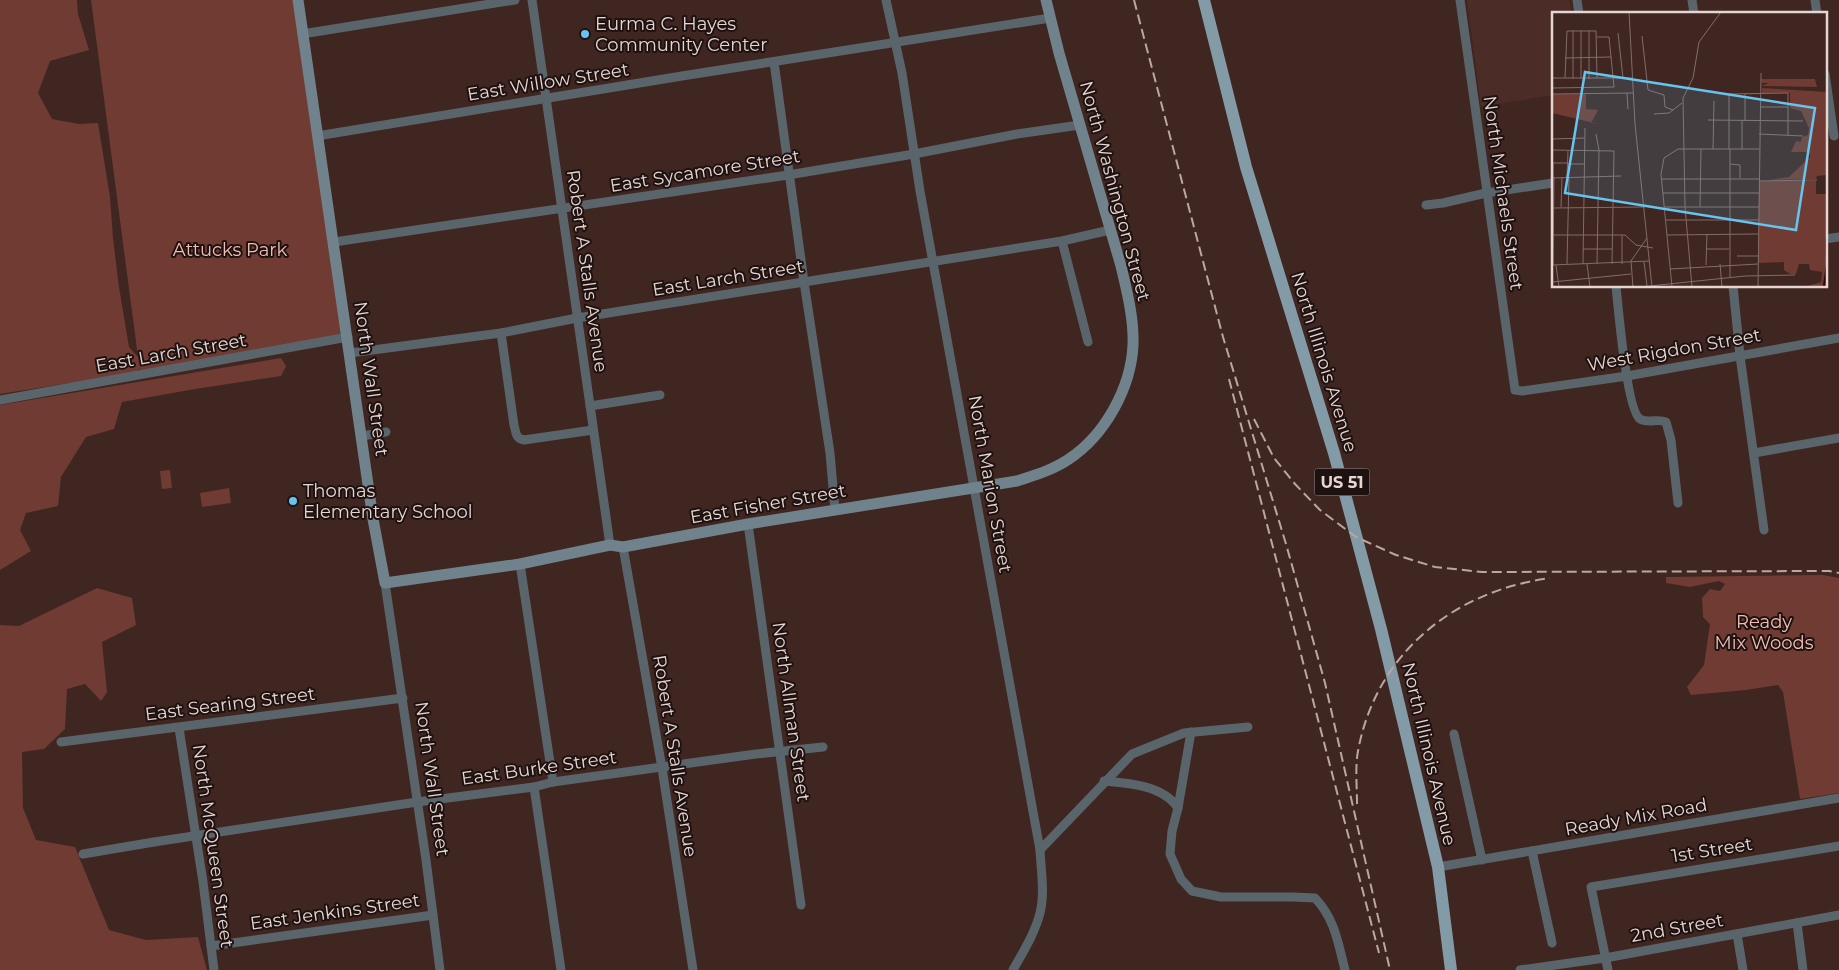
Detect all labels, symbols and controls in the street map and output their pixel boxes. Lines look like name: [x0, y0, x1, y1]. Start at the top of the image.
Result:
inset map: [1552, 12, 1826, 288]
place label: Eurma C. Hayes Community Center: [595, 13, 767, 56]
marker: Eurma C. Hayes Community Center: [579, 28, 591, 40]
street label: East Willow Street: [466, 58, 630, 106]
street label: North Washington Street: [1075, 78, 1155, 304]
street label: North Michaels Street: [1478, 94, 1528, 292]
street label: East Sycamore Street: [608, 145, 802, 197]
street label: Robert A Stalls Avenue: [562, 168, 612, 374]
park label: Attucks Park: [173, 239, 287, 261]
street label: East Larch Street: [651, 255, 805, 301]
street label: North Illinois Avenue: [1286, 269, 1362, 455]
street label: North Wall Street: [349, 300, 393, 458]
street label: West Rigdon Street: [1586, 324, 1762, 376]
street label: East Larch Street: [94, 329, 248, 377]
street label: North Marion Street: [964, 393, 1016, 575]
road number: US 51: [1314, 468, 1370, 496]
street label: East Fisher Street: [688, 479, 848, 529]
place label: Thomas Elementary School: [303, 480, 473, 523]
marker: Thomas Elementary School: [287, 495, 299, 507]
park label: Ready Mix Woods: [1715, 611, 1814, 654]
street label: North Allman Street: [767, 621, 815, 803]
street label: Robert A Stalls Avenue: [648, 653, 702, 859]
street label: North Illinois Avenue: [1397, 660, 1461, 848]
street label: East Searing Street: [144, 683, 316, 725]
street label: North Wall Street: [410, 700, 454, 858]
street label: North McQueen Street: [188, 743, 238, 949]
street label: East Burke Street: [460, 746, 618, 790]
street label: Ready Mix Road: [1563, 794, 1709, 840]
street label: 1st Street: [1670, 833, 1754, 867]
street label: East Jenkins Street: [249, 889, 421, 935]
street label: 2nd Street: [1629, 909, 1725, 947]

